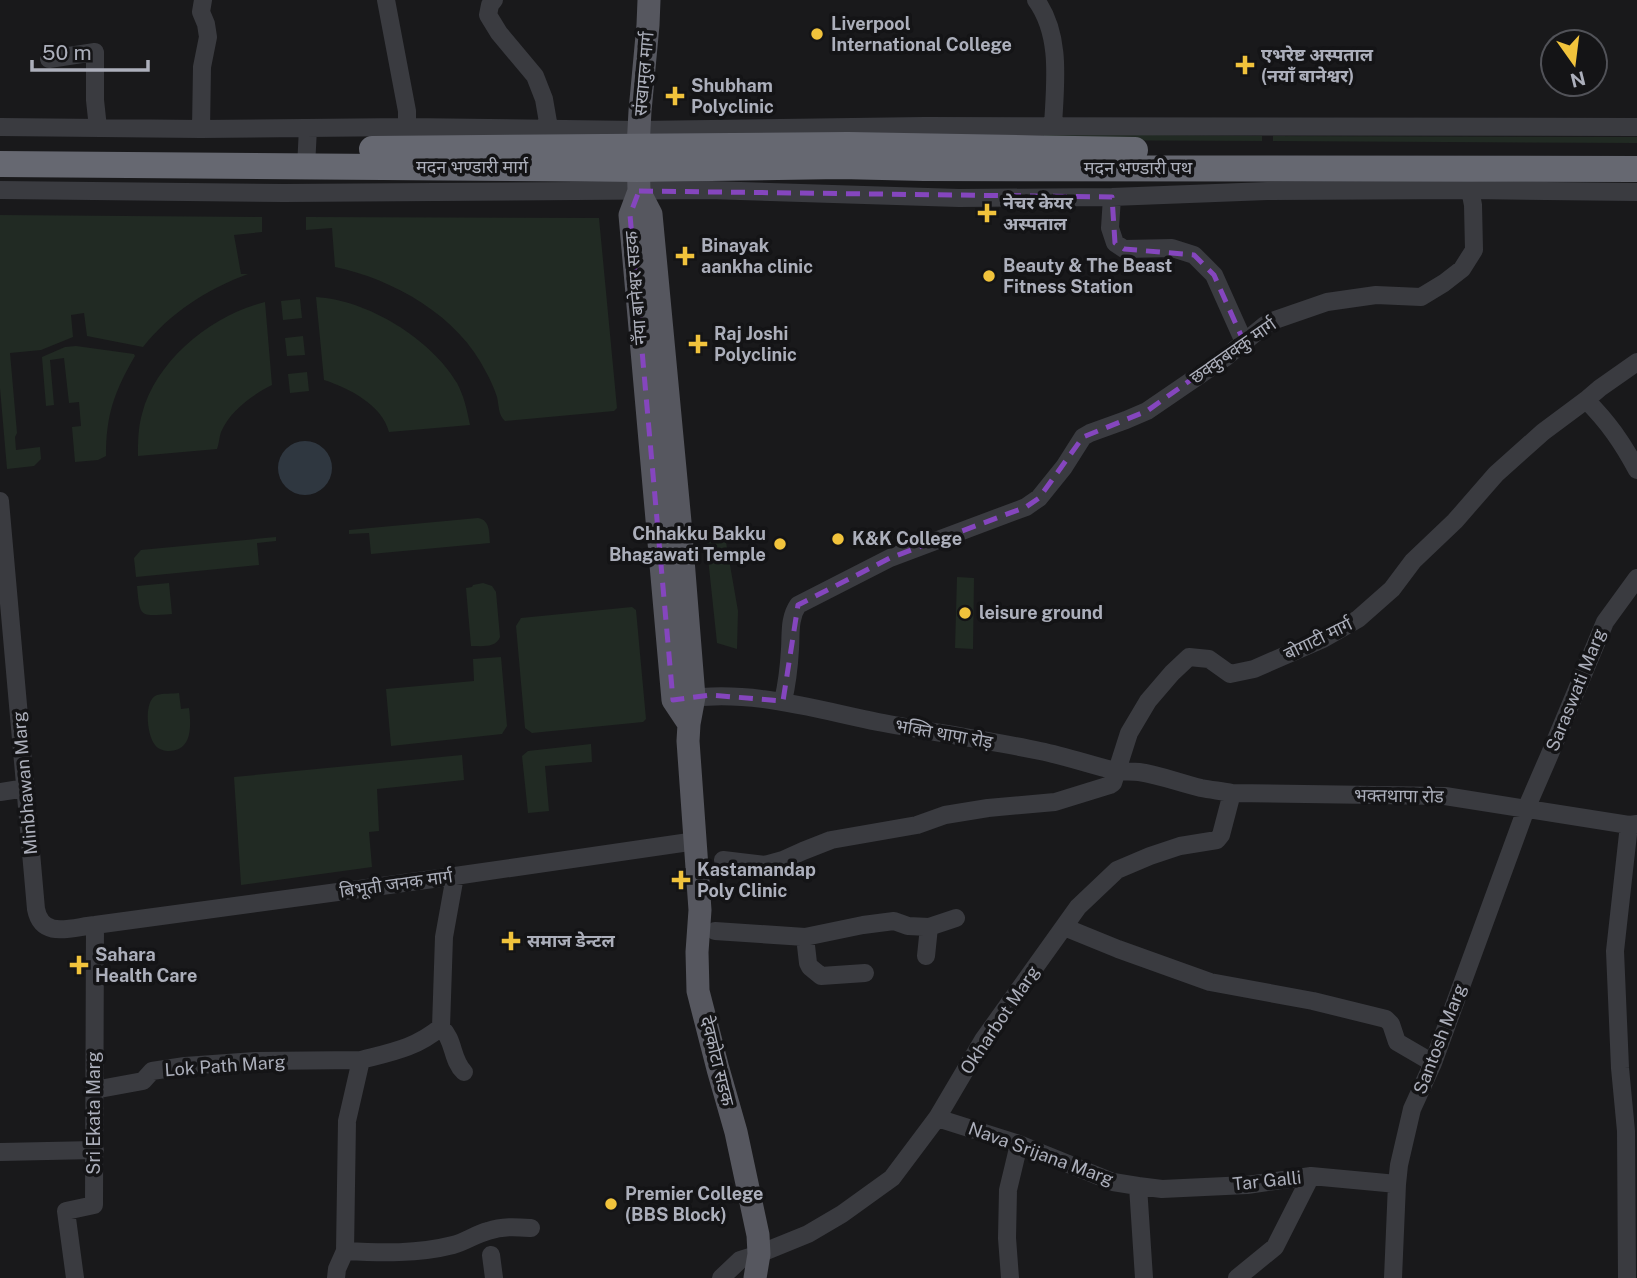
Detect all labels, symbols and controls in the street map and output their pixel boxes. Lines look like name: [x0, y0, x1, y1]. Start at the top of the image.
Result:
place label: Liverpool International College: [831, 13, 1012, 55]
marker: Liverpool International College: [809, 26, 825, 42]
scale bar: [32, 28, 147, 72]
north arrow: [1539, 28, 1609, 98]
street label: संखामुल मार्ग: [629, 30, 660, 117]
text: 50 m: [42, 40, 92, 65]
place label: एभरेष्ट अस्पताल (नयाँ बानेश्वर): [1261, 44, 1374, 86]
marker: एभरेष्ट अस्पताल (नयाँ बानेश्वर): [1235, 55, 1255, 75]
text: N: [1568, 67, 1588, 92]
place label: Shubham Polyclinic: [691, 75, 774, 117]
marker: Shubham Polyclinic: [665, 86, 685, 106]
street label: मदन भण्डारी मार्ग: [416, 156, 529, 177]
street label: मदन भण्डारी पथ: [1084, 157, 1193, 178]
place label: नेचर केयर अस्पताल: [1003, 192, 1074, 234]
marker: नेचर केयर अस्पताल: [977, 203, 997, 223]
street label: नँया बानेश्वर सडक: [620, 229, 651, 346]
place label: Binayak aankha clinic: [701, 235, 813, 277]
marker: Binayak aankha clinic: [675, 246, 695, 266]
place label: Beauty & The Beast Fitness Station: [1003, 255, 1172, 297]
marker: Beauty & The Beast Fitness Station: [981, 268, 997, 284]
street label: छक्कुबक्कु मार्ग: [1186, 313, 1282, 390]
place label: Raj Joshi Polyclinic: [714, 323, 797, 365]
marker: Raj Joshi Polyclinic: [688, 334, 708, 354]
place label: Chhakku Bakku Bhagawati Temple: [609, 523, 766, 565]
place label: K&K College: [852, 528, 962, 549]
marker: K&K College: [830, 531, 846, 547]
marker: Chhakku Bakku Bhagawati Temple: [772, 536, 788, 552]
place label: leisure ground: [979, 602, 1103, 623]
marker: leisure ground: [957, 605, 973, 621]
street label: बोगाटी मार्ग: [1280, 613, 1356, 664]
street label: Saraswati Marg: [1541, 625, 1610, 754]
street label: Minbhawan Marg: [8, 710, 41, 856]
street label: भक्ति थापा रोड़: [894, 715, 995, 752]
street label: भक्तथापा रोड: [1354, 784, 1444, 807]
place label: Kastamandap Poly Clinic: [697, 859, 816, 901]
street label: बिभूती जनक मार्ग: [338, 865, 455, 904]
marker: Kastamandap Poly Clinic: [671, 870, 691, 890]
place label: समाज डेन्टल: [527, 930, 616, 951]
marker: समाज डेन्टल: [501, 931, 521, 951]
place label: Sahara Health Care: [95, 944, 197, 986]
marker: Sahara Health Care: [69, 955, 89, 975]
street label: Okharbot Marg: [956, 962, 1044, 1078]
street label: Santosh Marg: [1409, 981, 1470, 1097]
street label: देवकोटा सडक: [696, 1014, 739, 1109]
street label: Sri Ekata Marg: [83, 1051, 104, 1175]
street label: Lok Path Marg: [164, 1051, 286, 1080]
street label: Nava Srijana Marg: [966, 1117, 1117, 1190]
street label: Tar Galli: [1231, 1166, 1302, 1195]
place label: Premier College (BBS Block): [625, 1183, 763, 1225]
marker: Premier College (BBS Block): [603, 1196, 619, 1212]

